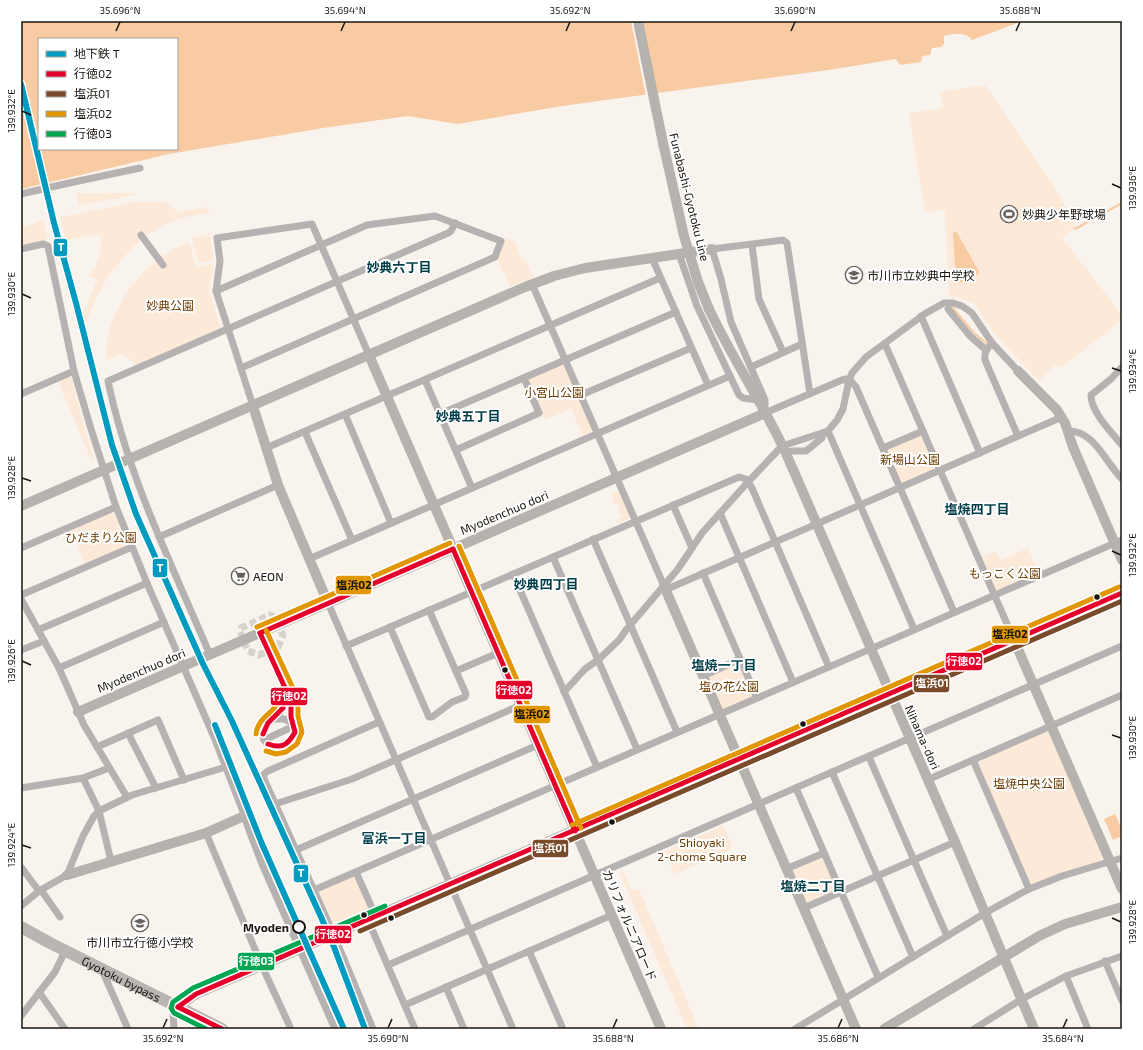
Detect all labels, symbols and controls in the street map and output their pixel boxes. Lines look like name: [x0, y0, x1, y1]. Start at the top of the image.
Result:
text: 35.696°N: [99, 4, 141, 16]
text: 35.694°N: [324, 4, 366, 16]
text: 35.692°N: [550, 4, 590, 16]
text: 35.690°N: [774, 4, 816, 16]
text: 35.688°N: [999, 4, 1041, 16]
legend: [38, 38, 178, 150]
text: 地下鉄 T: [74, 46, 120, 60]
text: 行徳02: [74, 66, 112, 80]
text: 塩浜01: [74, 86, 110, 100]
text: 139.932°E: [5, 89, 17, 133]
text: 塩浜02: [74, 106, 112, 120]
text: 行徳03: [74, 126, 112, 140]
street label: Funabashi-Gyotoku Line: [667, 131, 713, 263]
text: 139.936°E: [1126, 166, 1138, 210]
sports icon: 妙典少年野球場: [999, 204, 1019, 224]
place label: 妙典少年野球場: [1022, 207, 1106, 221]
line badge: T: [53, 238, 68, 257]
text: T: [58, 240, 65, 253]
district label: 妙典六丁目: [366, 259, 432, 275]
school or university icon: 市川市立妙典中学校: [844, 265, 864, 285]
place label: 市川市立妙典中学校: [867, 268, 975, 282]
text: 139.930°E: [5, 272, 17, 316]
park label: 妙典公園: [146, 298, 194, 312]
text: 139.934°E: [1126, 348, 1138, 393]
park label: 小宮山公園: [524, 385, 584, 399]
district label: 妙典五丁目: [435, 408, 501, 424]
park label: 新場山公園: [880, 452, 940, 466]
text: 139.928°E: [5, 456, 17, 500]
street label: Myodenchuo dori: [458, 487, 550, 537]
district label: 塩焼四丁目: [944, 501, 1010, 517]
park label: ひだまり公園: [65, 530, 137, 544]
text: 139.932°E: [1126, 533, 1138, 577]
line badge: T: [152, 558, 168, 578]
text: T: [157, 561, 164, 574]
supermarket icon: AEON: [230, 566, 250, 586]
park label: もっこく公園: [969, 566, 1041, 580]
place label: AEON: [253, 569, 284, 583]
line badge: 塩浜02: [335, 575, 372, 595]
district label: 妙典四丁目: [513, 576, 579, 592]
text: 塩浜02: [336, 578, 372, 591]
unlabelled marker: [1092, 592, 1102, 602]
line badge: 塩浜02: [991, 625, 1029, 644]
text: 塩浜02: [992, 627, 1028, 640]
text: 139.926°E: [5, 639, 17, 683]
street label: Myodenchuo dori: [95, 645, 187, 695]
line badge: 行徳02: [945, 652, 983, 671]
text: 行徳02: [946, 654, 982, 667]
district label: 塩焼一丁目: [691, 657, 757, 673]
unlabelled marker: [500, 665, 510, 675]
line badge: 塩浜01: [913, 674, 950, 693]
text: 塩浜01: [915, 676, 949, 689]
park label: 塩の花公園: [699, 679, 759, 693]
line badge: 行徳02: [495, 680, 533, 700]
text: 行徳02: [496, 683, 532, 696]
line badge: 行徳02: [270, 687, 308, 706]
text: 行徳02: [271, 689, 307, 702]
street label: Nihama-dori: [903, 703, 943, 771]
line badge: 塩浜02: [513, 705, 551, 724]
text: 塩浜02: [514, 707, 550, 720]
text: 139.930°E: [1126, 716, 1138, 760]
unlabelled marker: [798, 719, 808, 729]
park label: 塩焼中央公園: [993, 776, 1065, 790]
unlabelled marker: [607, 817, 617, 827]
text: 139.924°E: [5, 822, 17, 867]
district label: 富浜一丁目: [361, 830, 427, 846]
park label: Shioyaki 2-chome Square: [657, 835, 747, 863]
line badge: 塩浜01: [532, 839, 569, 858]
text: 塩浜01: [533, 841, 567, 854]
line badge: T: [293, 864, 309, 883]
text: T: [298, 866, 305, 879]
street label: カリフォルニアロード: [600, 867, 660, 983]
district label: 塩焼二丁目: [780, 878, 846, 894]
text: 139.928°E: [1126, 900, 1138, 944]
unlabelled marker: [359, 910, 369, 920]
school or university icon: 市川市立行徳小学校: [130, 913, 150, 933]
unlabelled marker: [386, 913, 396, 923]
place label: Myoden: [243, 920, 289, 935]
marker: Myoden: [292, 920, 306, 934]
line badge: 行徳02: [314, 925, 352, 944]
text: 行徳02: [315, 927, 351, 940]
place label: 市川市立行徳小学校: [86, 935, 194, 949]
line badge: 行徳03: [237, 952, 275, 971]
street label: Gyotoku bypass: [80, 953, 163, 1004]
text: 行徳03: [238, 954, 274, 967]
text: 35.692°N: [143, 1032, 183, 1044]
text: 35.690°N: [367, 1032, 409, 1044]
text: 35.688°N: [592, 1032, 634, 1044]
text: 35.686°N: [817, 1032, 859, 1044]
text: 35.684°N: [1042, 1032, 1084, 1044]

